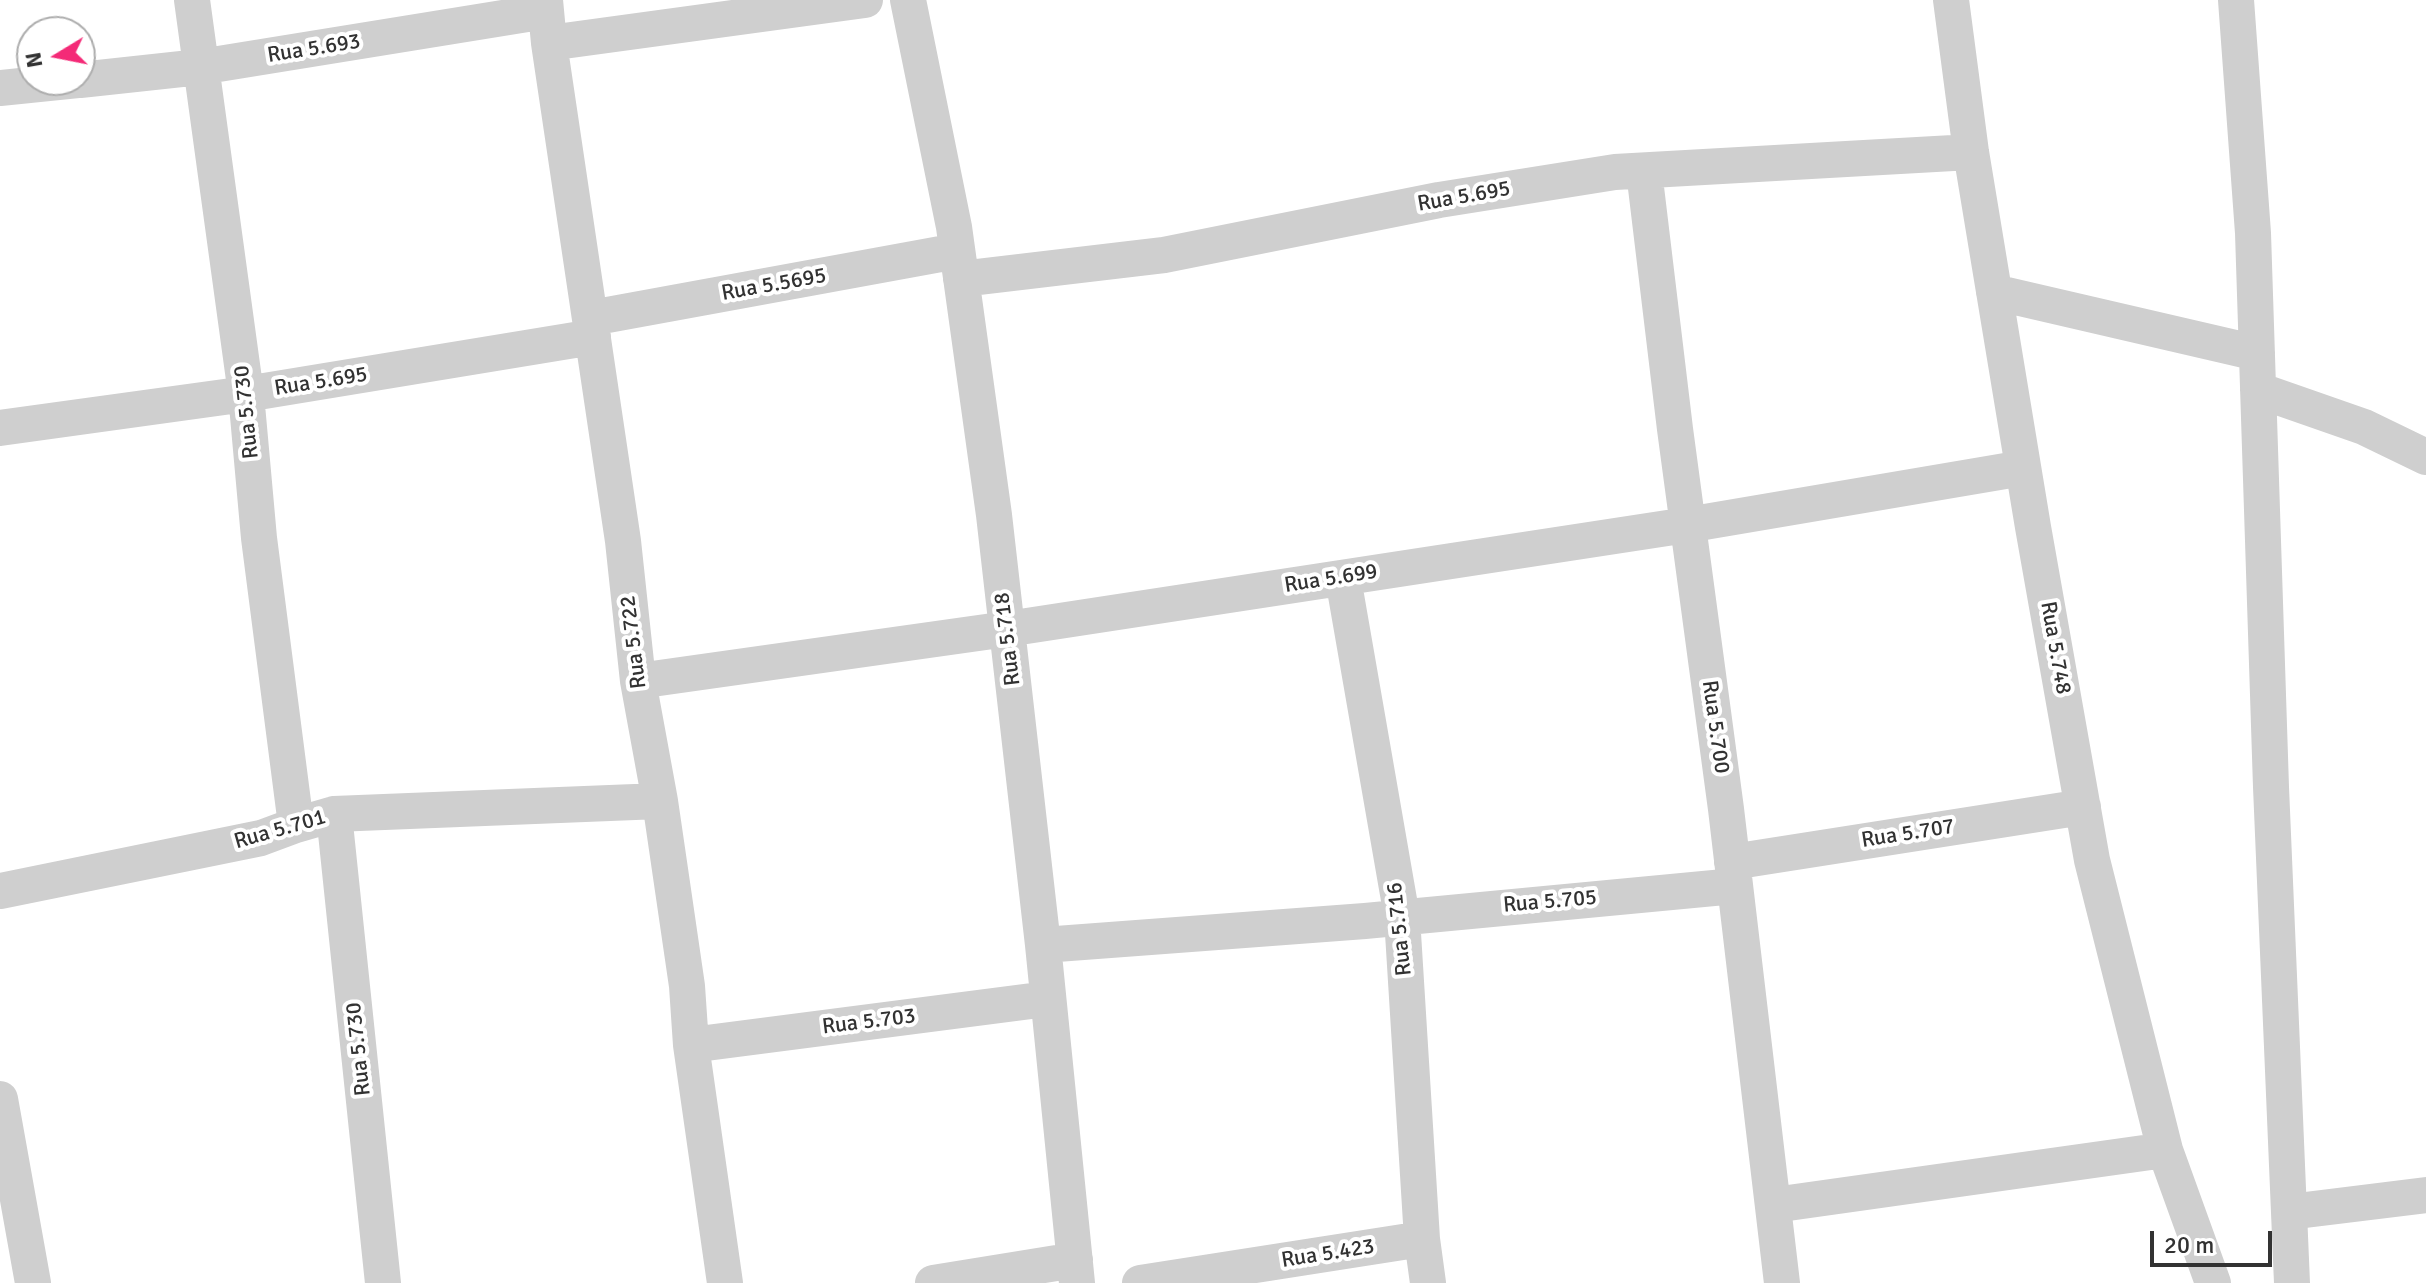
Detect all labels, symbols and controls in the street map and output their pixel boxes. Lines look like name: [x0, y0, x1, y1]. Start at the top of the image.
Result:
north arrow: [16, 16, 96, 96]
street label: Rua 5.693: [265, 29, 363, 69]
text: N: [19, 50, 48, 70]
street label: Rua 5.695: [1415, 176, 1513, 218]
street label: Rua 5.5695: [720, 263, 828, 307]
street label: Rua 5.695: [272, 362, 370, 402]
street label: Rua 5.730: [229, 364, 265, 460]
street label: Rua 5.699: [1282, 559, 1380, 599]
street label: Rua 5.718: [989, 591, 1027, 687]
street label: Rua 5.722: [615, 594, 653, 690]
street label: Rua 5.748: [2034, 599, 2076, 697]
street label: Rua 5.700: [1695, 679, 1735, 775]
street label: Rua 5.701: [231, 804, 329, 856]
street label: Rua 5.707: [1859, 814, 1957, 854]
street label: Rua 5.716: [1382, 881, 1418, 977]
street label: Rua 5.705: [1502, 885, 1598, 919]
street label: Rua 5.730: [341, 1001, 377, 1097]
street label: Rua 5.703: [821, 1003, 917, 1041]
scale bar: [2154, 1215, 2276, 1265]
text: 20 m: [2164, 1230, 2214, 1260]
street label: Rua 5.423: [1279, 1234, 1377, 1274]

